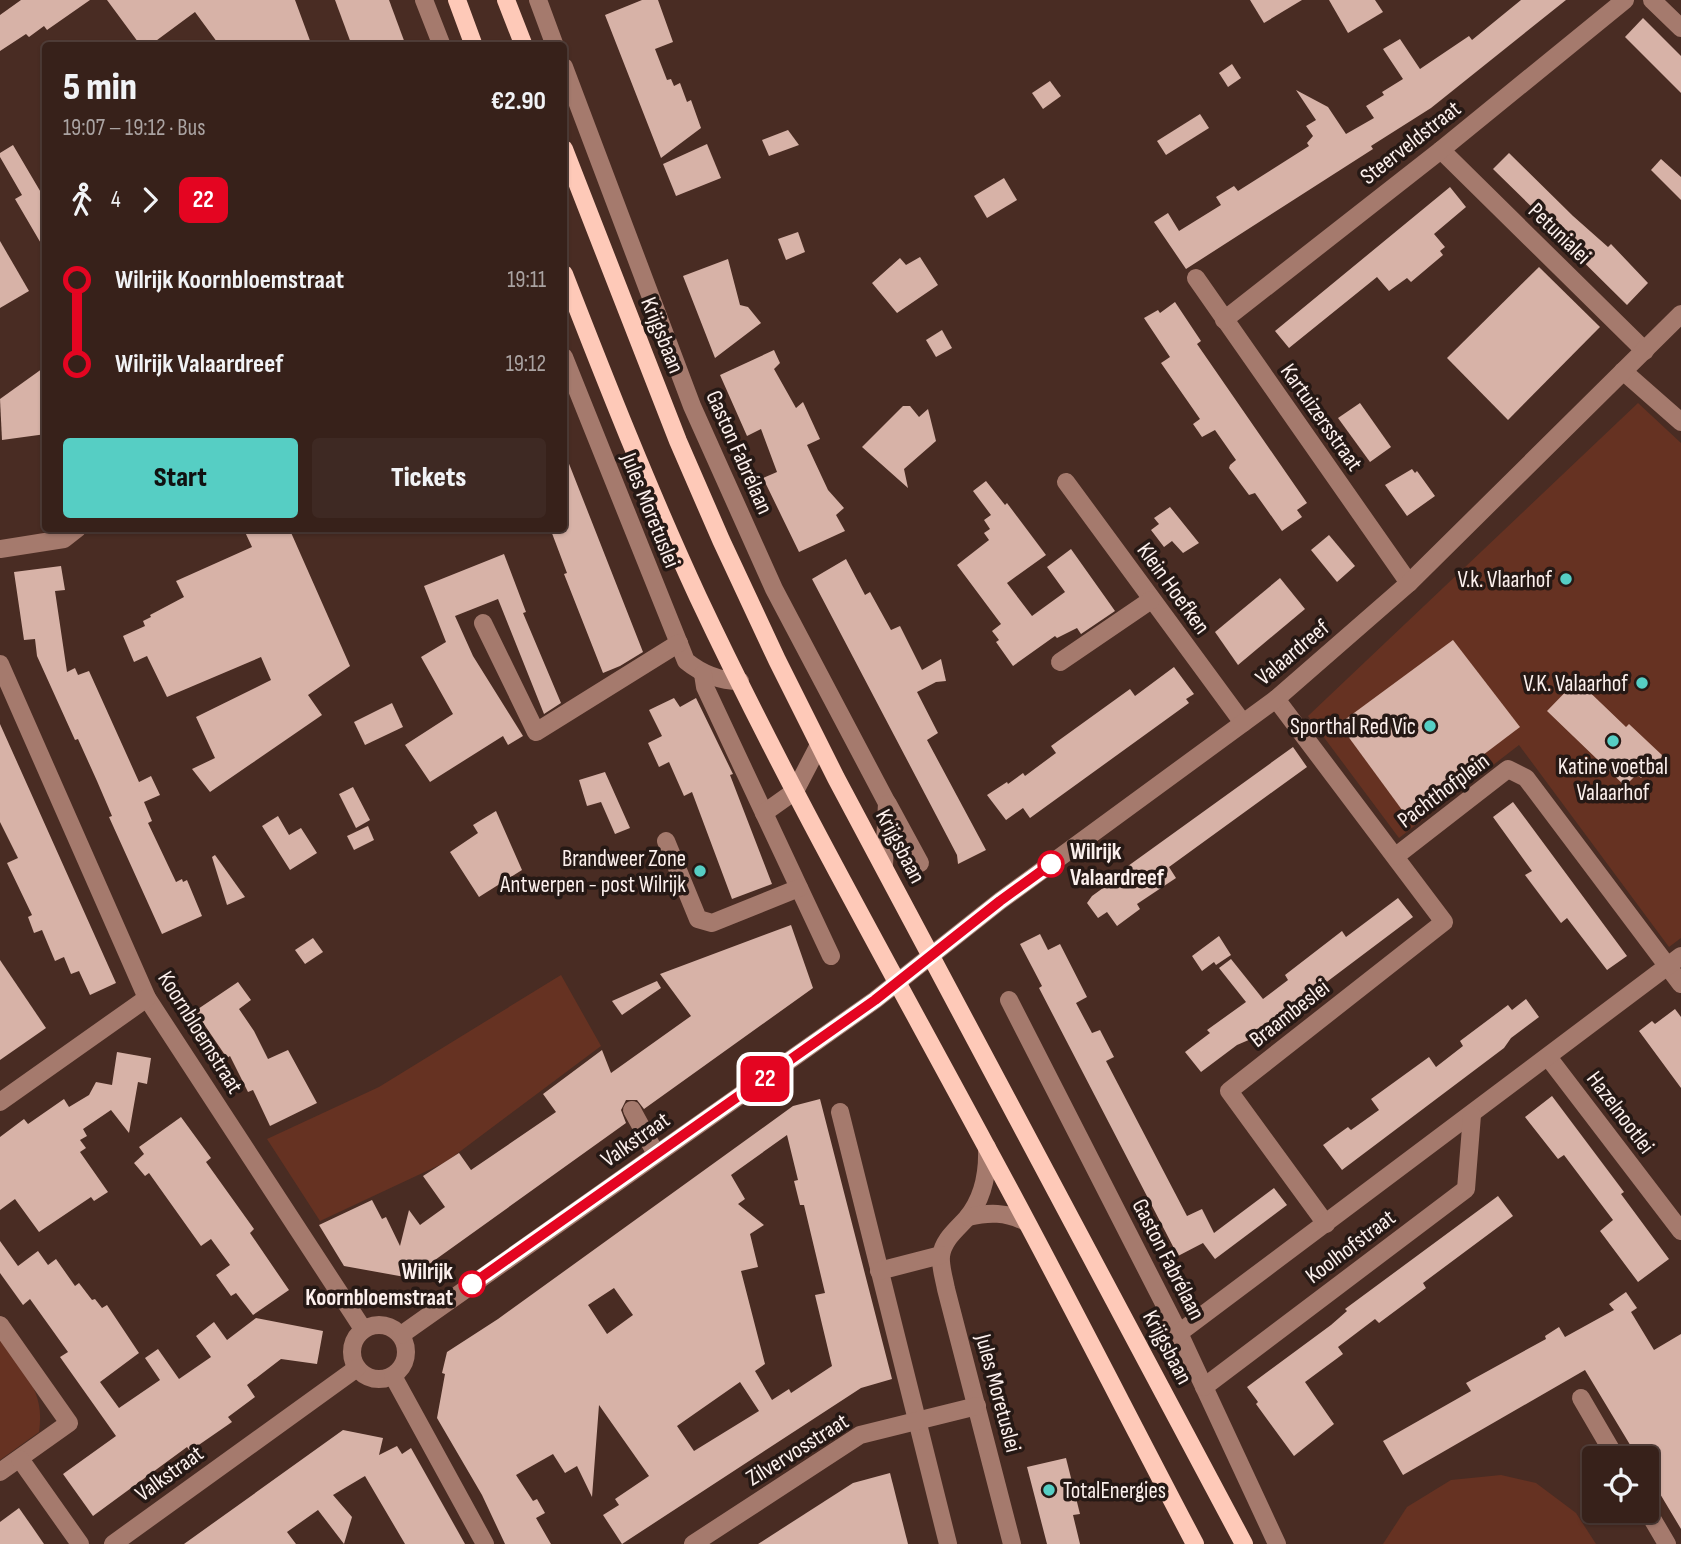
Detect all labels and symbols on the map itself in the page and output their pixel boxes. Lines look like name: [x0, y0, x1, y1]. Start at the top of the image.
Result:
street label: Steerveldstraat: [1355, 95, 1467, 191]
street label: Petunialei: [1522, 197, 1596, 270]
street label: Krijgsbaan: [634, 293, 690, 378]
street label: Kartuizersstraat: [1274, 359, 1368, 477]
street label: Gaston Fabrélaan: [699, 386, 779, 519]
street label: Jules Moretuslei: [614, 448, 686, 572]
street label: Klein Hoefken: [1131, 537, 1216, 640]
place label: V.k. Vlaarhof: [1457, 566, 1552, 594]
marker: V.k. Vlaarhof: [1558, 571, 1574, 587]
street label: Valaardreef: [1250, 614, 1335, 692]
place label: V.K. Valaarhof: [1523, 670, 1628, 698]
marker: V.K. Valaarhof: [1634, 675, 1650, 691]
place label: Sporthal Red Vic: [1290, 713, 1416, 741]
marker: Sporthal Red Vic: [1422, 718, 1438, 734]
marker: Katine voetbal Valaarhof: [1605, 733, 1621, 749]
street label: Pachthofplein: [1392, 747, 1495, 834]
place label: Katine voetbal Valaarhof: [1558, 753, 1668, 807]
street label: Krijgsbaan: [869, 805, 931, 888]
place label: Wilrijk Valaardreef: [1070, 838, 1165, 892]
place label: Brandweer Zone Antwerpen - post Wilrijk: [499, 845, 686, 899]
marker: Wilrijk Valaardreef: [1038, 851, 1064, 877]
marker: Brandweer Zone Antwerpen - post Wilrijk: [692, 863, 708, 879]
street label: Koornbloemstraat: [151, 966, 249, 1099]
street label: Braambeslei: [1244, 974, 1335, 1054]
line badge: 22: [734, 1056, 796, 1102]
street label: Hazelnootlei: [1580, 1066, 1660, 1159]
street label: Valkstraat: [596, 1106, 675, 1174]
street label: Gaston Fabrélaan: [1126, 1194, 1211, 1325]
street label: Koolhofstraat: [1300, 1204, 1401, 1290]
place label: Wilrijk Koornbloemstraat: [305, 1258, 453, 1312]
marker: Wilrijk Koornbloemstraat: [459, 1271, 485, 1297]
street label: Krijgsbaan: [1136, 1306, 1198, 1389]
street label: Jules Moretuslei: [969, 1330, 1027, 1455]
street label: Zilvervosstraat: [741, 1407, 854, 1492]
street label: Valkstraat: [130, 1440, 209, 1508]
place label: TotalEnergies: [1063, 1477, 1166, 1505]
marker: TotalEnergies: [1041, 1482, 1057, 1498]

